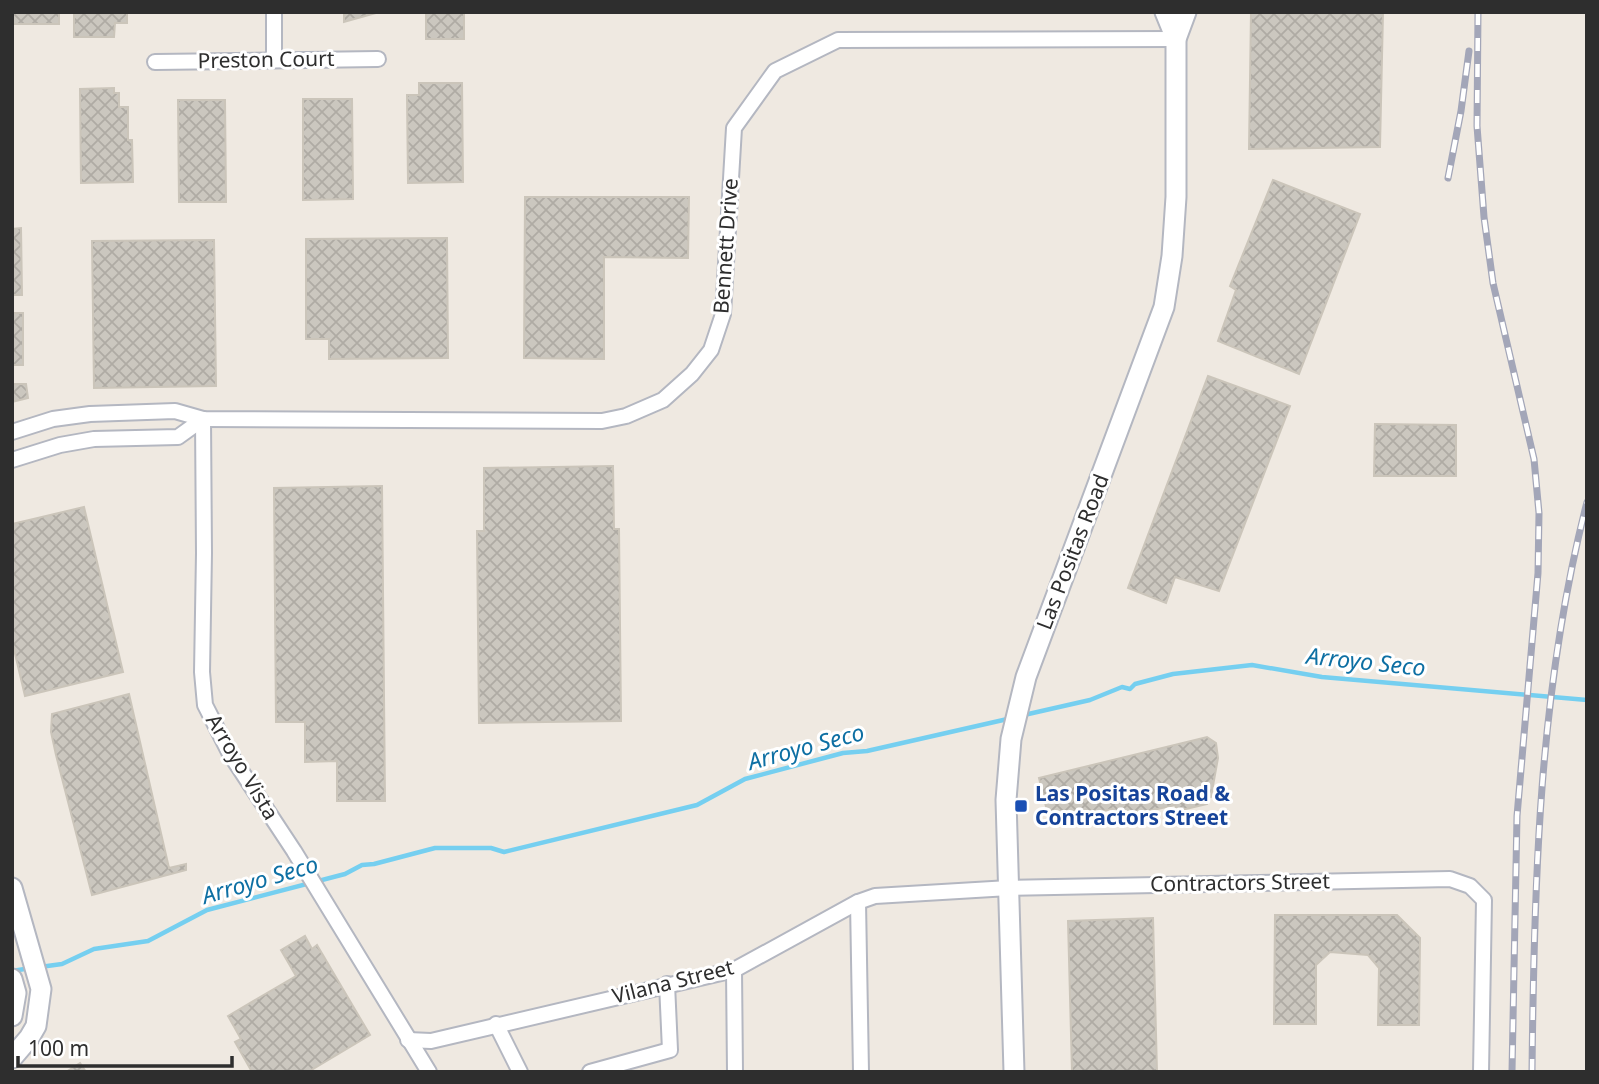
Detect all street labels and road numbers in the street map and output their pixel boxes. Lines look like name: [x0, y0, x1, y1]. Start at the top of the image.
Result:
street label: Preston Court: [197, 44, 335, 74]
street label: Bennett Drive: [706, 177, 744, 315]
street label: Las Positas Road: [1030, 470, 1115, 633]
street label: Arroyo Vista: [200, 708, 285, 825]
street label: Contractors Street: [1150, 866, 1331, 898]
street label: Vilana Street: [609, 952, 737, 1010]

